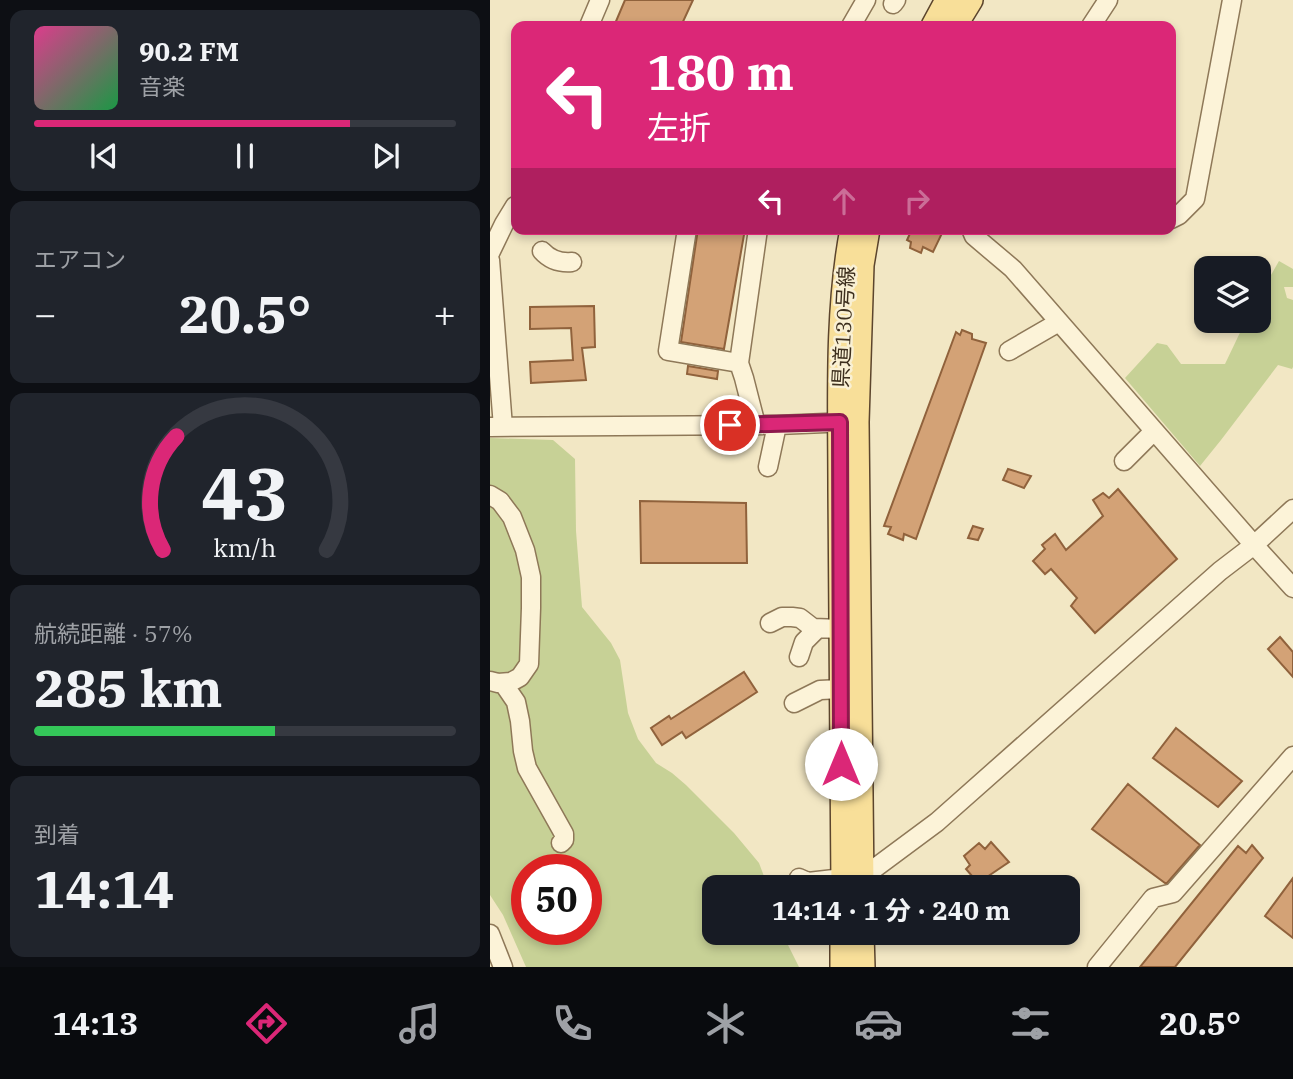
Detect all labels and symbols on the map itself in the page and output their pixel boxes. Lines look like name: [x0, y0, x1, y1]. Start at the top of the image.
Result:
street label: 県道130号線: [826, 265, 860, 389]
pin: [700, 395, 760, 455]
position arrow: [804, 727, 878, 801]
speed limit sign: 50: [511, 854, 602, 945]

